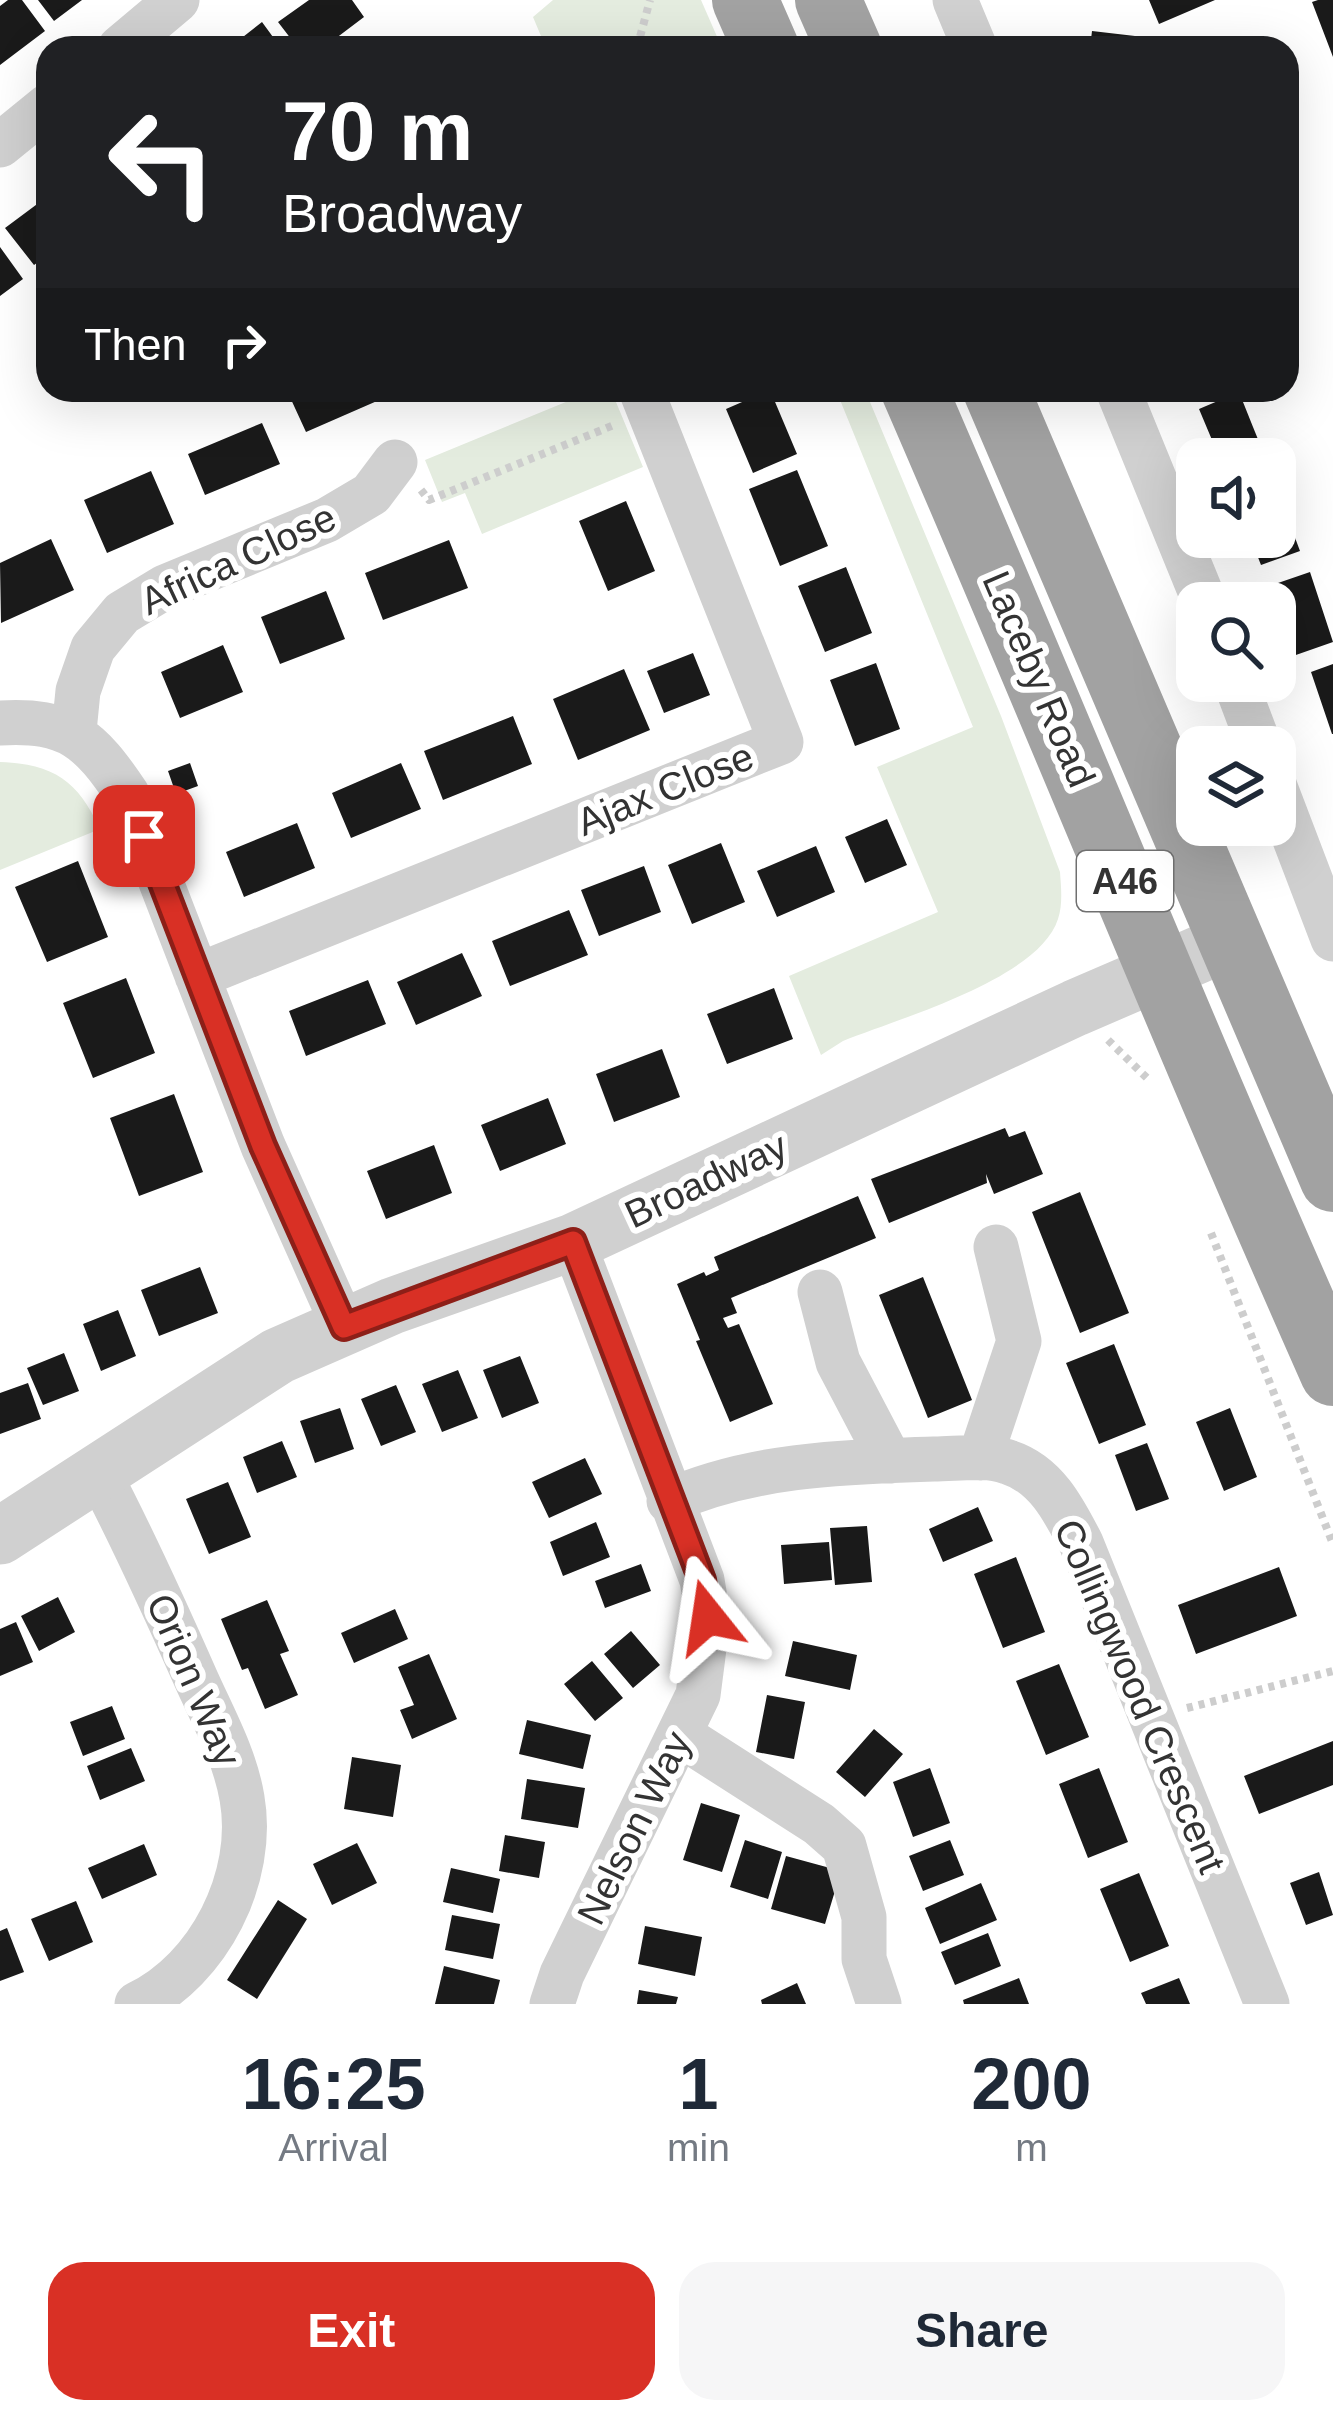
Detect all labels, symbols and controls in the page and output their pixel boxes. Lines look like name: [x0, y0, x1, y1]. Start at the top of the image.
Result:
icon: left: [84, 84, 240, 240]
text: 70 m: [282, 84, 473, 178]
text: Broadway: [282, 183, 522, 243]
icon: right: [211, 312, 277, 378]
text: Then: [84, 319, 187, 370]
map controls: [1176, 438, 1296, 846]
button: sound: [1176, 438, 1296, 558]
street label: Africa Close: [134, 495, 342, 623]
street label: Laceby Road: [974, 565, 1104, 793]
button: search: [1176, 582, 1296, 702]
button: layers: [1176, 726, 1296, 846]
street label: Ajax Close: [571, 734, 759, 844]
pin: [93, 785, 195, 887]
icon: arrive: [111, 803, 177, 869]
road number: A46: [1077, 851, 1173, 911]
street label: Broadway: [618, 1124, 794, 1236]
street label: Collingwood Crescent: [1046, 1513, 1234, 1879]
position arrow: [645, 1554, 771, 1680]
street label: Orion Way: [139, 1587, 250, 1773]
street label: Nelson Way: [569, 1724, 699, 1931]
text: 16:25: [241, 2044, 426, 2124]
text: 1: [678, 2044, 719, 2124]
text: 200: [971, 2044, 1092, 2124]
text: Arrival: [278, 2126, 389, 2169]
text: min: [667, 2126, 730, 2169]
text: m: [1015, 2126, 1048, 2169]
button: Exit: [48, 2262, 655, 2400]
button: Share: [679, 2262, 1285, 2400]

